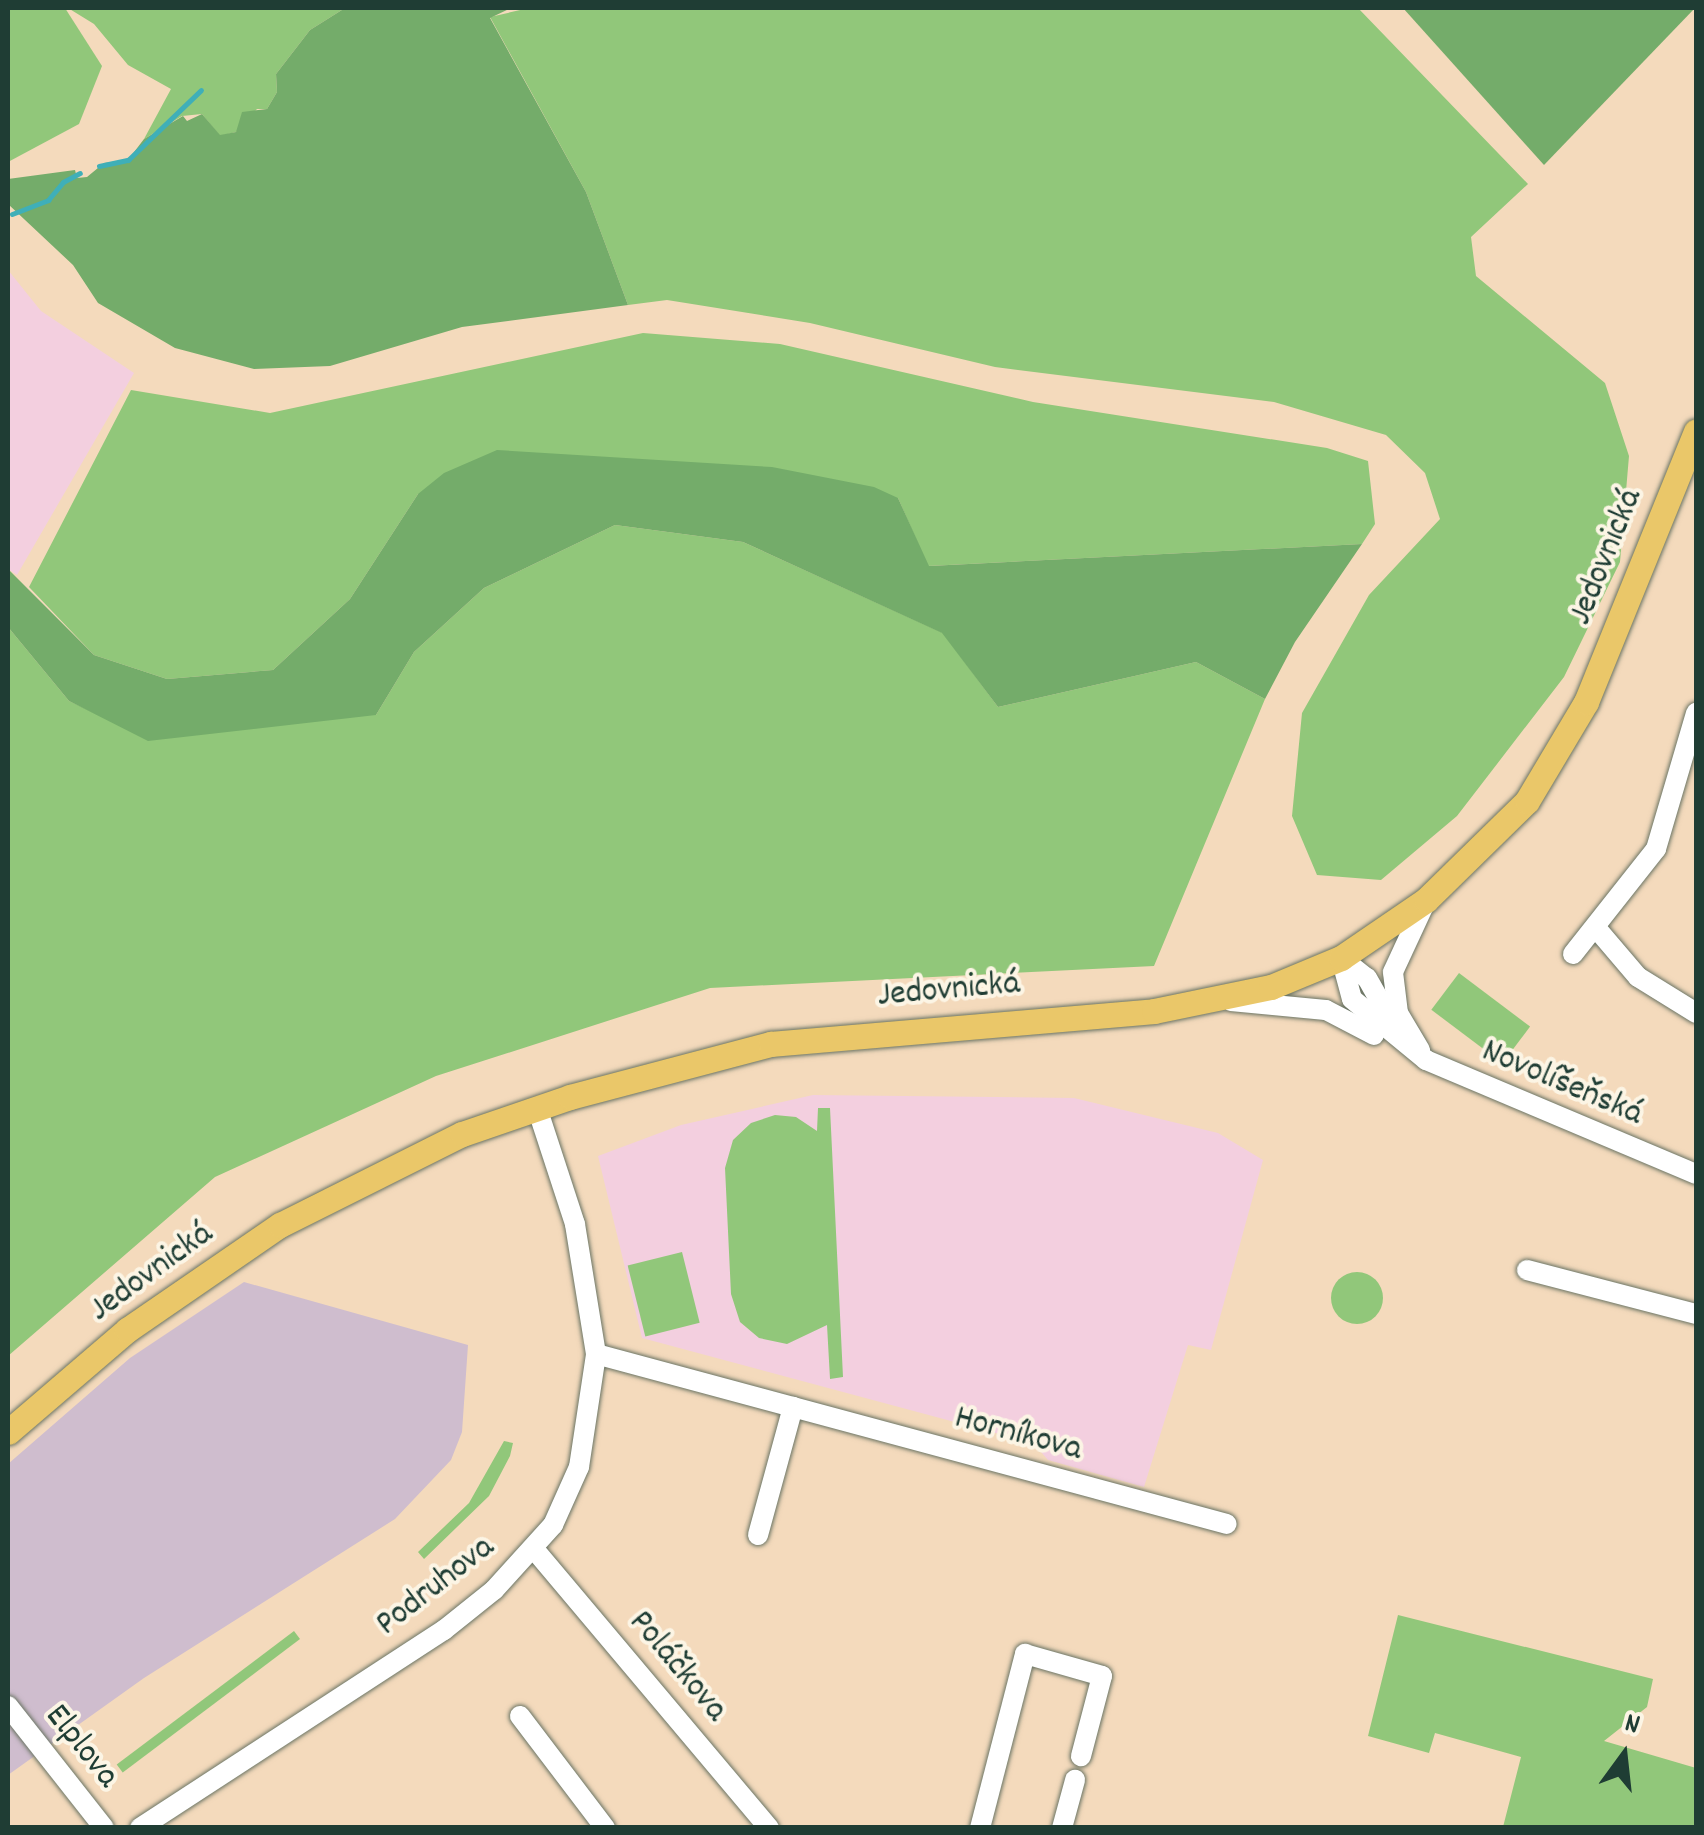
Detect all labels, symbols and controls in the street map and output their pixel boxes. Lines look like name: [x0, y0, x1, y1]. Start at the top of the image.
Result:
street label: Jedovnická: [1561, 483, 1653, 631]
street label: Jedovnická: [876, 964, 1022, 1018]
street label: Novolíšeňská: [1475, 1031, 1649, 1137]
street label: Jedovnická: [82, 1214, 222, 1332]
street label: Horníkova: [950, 1398, 1086, 1472]
street label: Podruhova: [368, 1528, 504, 1646]
street label: Poláčkova: [618, 1603, 736, 1731]
street label: Elplova: [35, 1697, 127, 1797]
north arrow: [1574, 1705, 1674, 1805]
text: N: [1620, 1705, 1644, 1747]

